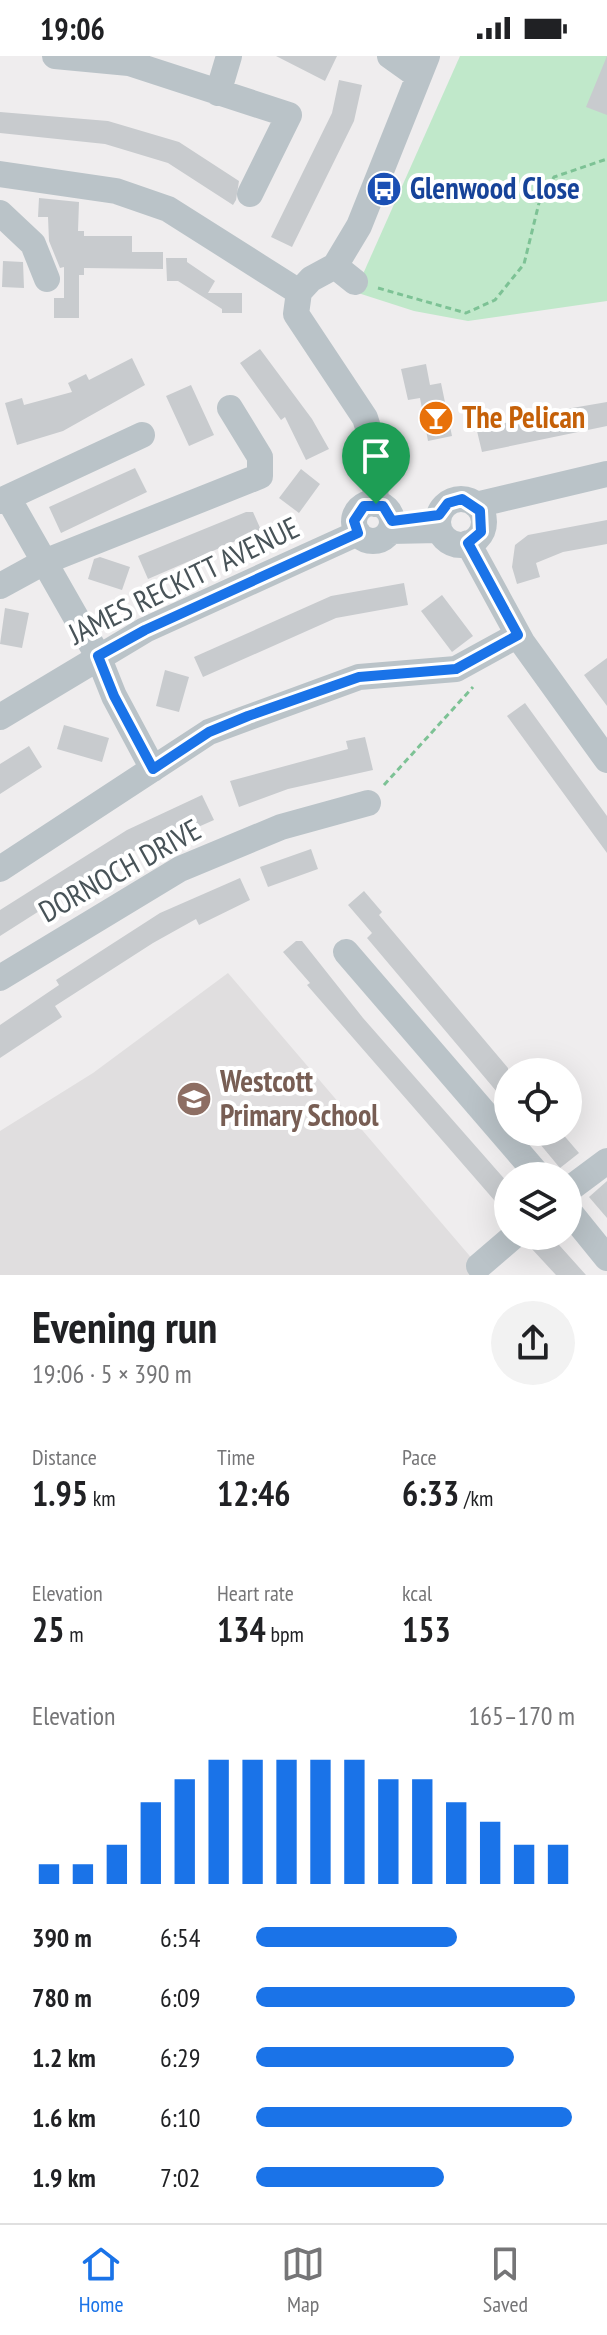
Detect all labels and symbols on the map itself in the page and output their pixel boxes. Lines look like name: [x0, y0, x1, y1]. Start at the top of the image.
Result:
place label: Glenwood Close: [410, 168, 580, 207]
bus stop icon: Glenwood Close: [365, 170, 403, 208]
place label: The Pelican: [462, 397, 585, 436]
bar icon: The Pelican: [417, 399, 455, 437]
pin: [342, 422, 410, 504]
street label: JAMES RECKITT AVENUE: [61, 507, 305, 653]
street label: DORNOCH DRIVE: [31, 809, 207, 930]
place label: Westcott Primary School: [219, 1061, 379, 1134]
school or university icon: Westcott Primary School: [175, 1080, 213, 1118]

